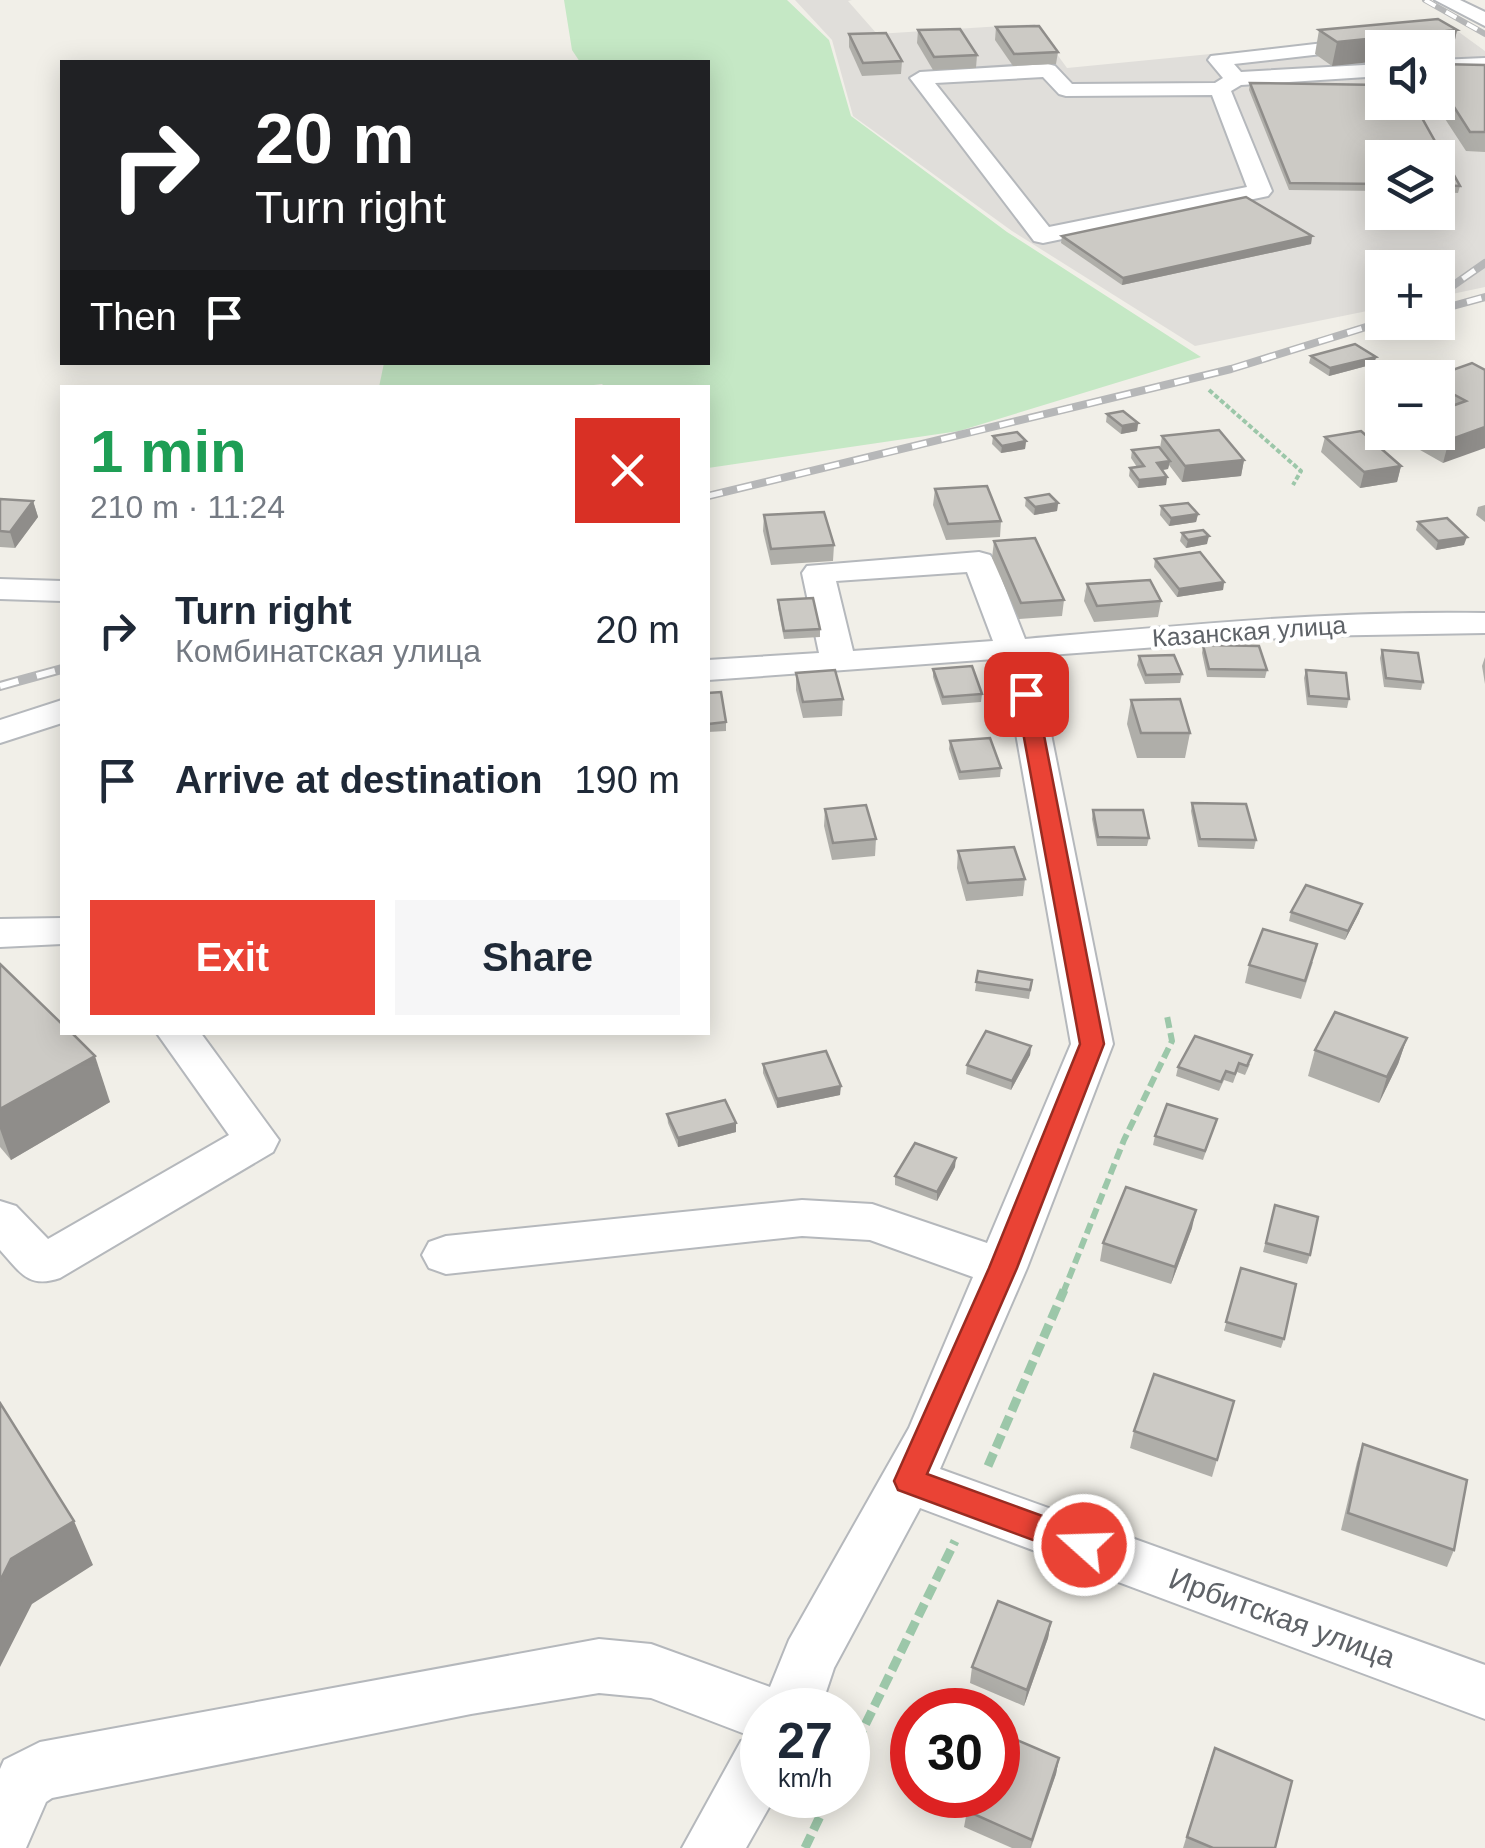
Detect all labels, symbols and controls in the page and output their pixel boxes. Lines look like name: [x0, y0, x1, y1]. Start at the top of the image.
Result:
map controls: [1365, 30, 1455, 450]
button: sound: [1365, 30, 1455, 120]
icon: right: [90, 100, 220, 230]
text: 20 m: [255, 100, 415, 178]
button: layers: [1365, 140, 1455, 230]
text: Turn right: [255, 182, 446, 233]
button: +: [1365, 250, 1455, 340]
icon: arrive: [197, 290, 252, 345]
text: Then: [90, 296, 177, 338]
button: −: [1365, 360, 1455, 450]
text: 1 min: [90, 418, 247, 485]
button: close: [575, 418, 680, 523]
text: 210 m · 11:24: [90, 489, 285, 525]
text: Turn right: [175, 590, 352, 632]
icon: right: [90, 603, 145, 658]
text: 20 m: [596, 609, 680, 651]
street label: Казанская улица: [1151, 610, 1347, 652]
text: Комбинатская улица: [175, 633, 481, 669]
pin: [984, 652, 1069, 737]
icon: arrive: [999, 667, 1054, 722]
icon: arrive: [90, 753, 145, 808]
text: Arrive at destination: [175, 759, 542, 801]
text: 190 m: [574, 759, 680, 801]
button: Exit: [90, 900, 375, 1015]
button: Share: [395, 900, 680, 1015]
position arrow: [1032, 1493, 1136, 1597]
street label: Ирбитская улица: [1165, 1561, 1400, 1674]
speed limit sign: 30: [890, 1688, 1020, 1818]
text: 27: [777, 1713, 833, 1769]
text: km/h: [778, 1764, 832, 1792]

